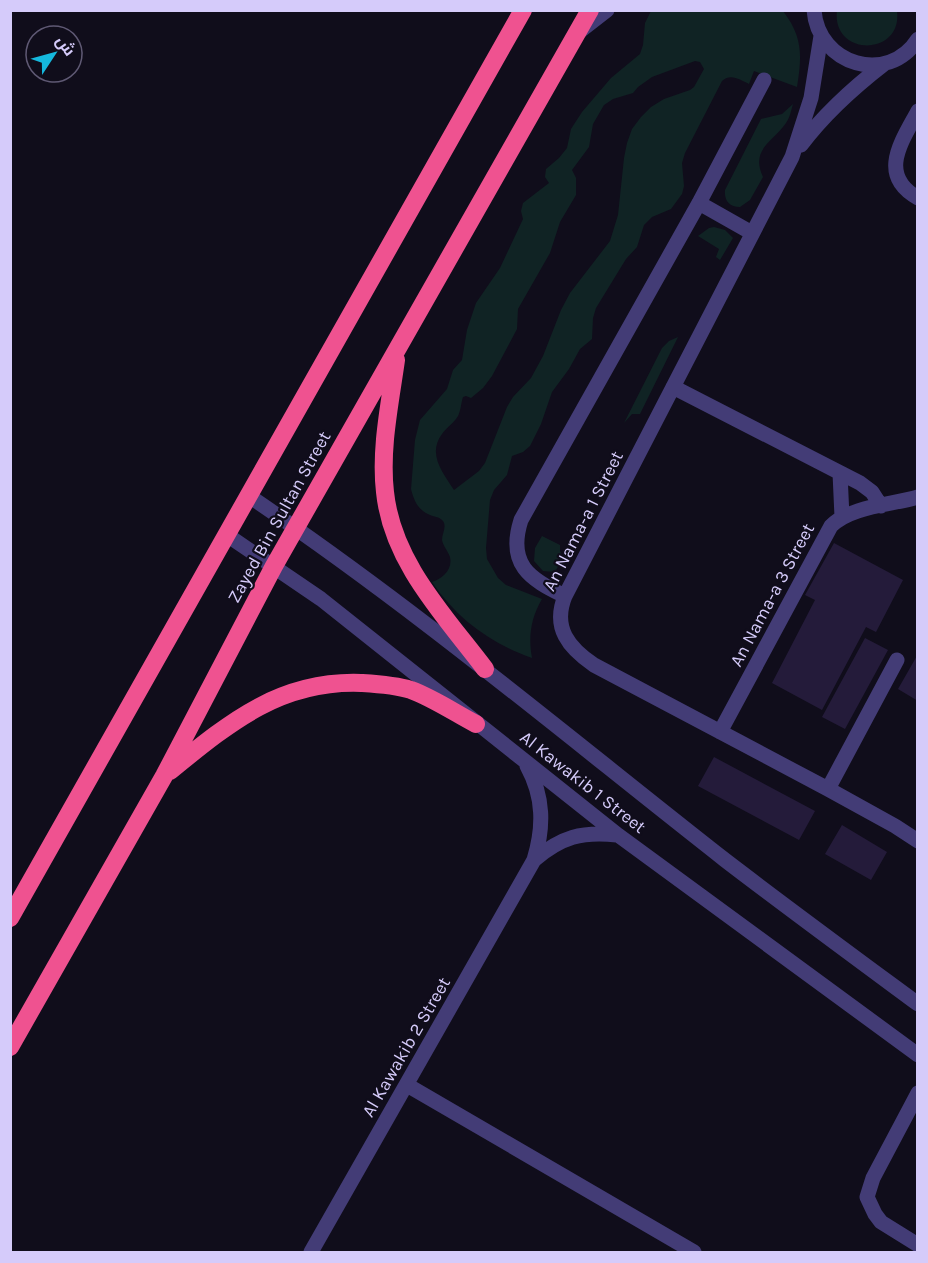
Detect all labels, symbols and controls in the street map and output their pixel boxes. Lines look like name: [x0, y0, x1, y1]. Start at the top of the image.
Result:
north arrow: [24, 24, 84, 84]
text: ش: [52, 32, 79, 59]
street label: Zayed Bin Sultan Street: [223, 427, 335, 607]
street label: An Nama-a 1 Street: [538, 447, 628, 595]
street label: An Nama-a 3 Street: [725, 519, 819, 670]
street label: Al Kawakib 1 Street: [516, 726, 650, 838]
street label: Al Kawakib 2 Street: [357, 973, 455, 1121]

